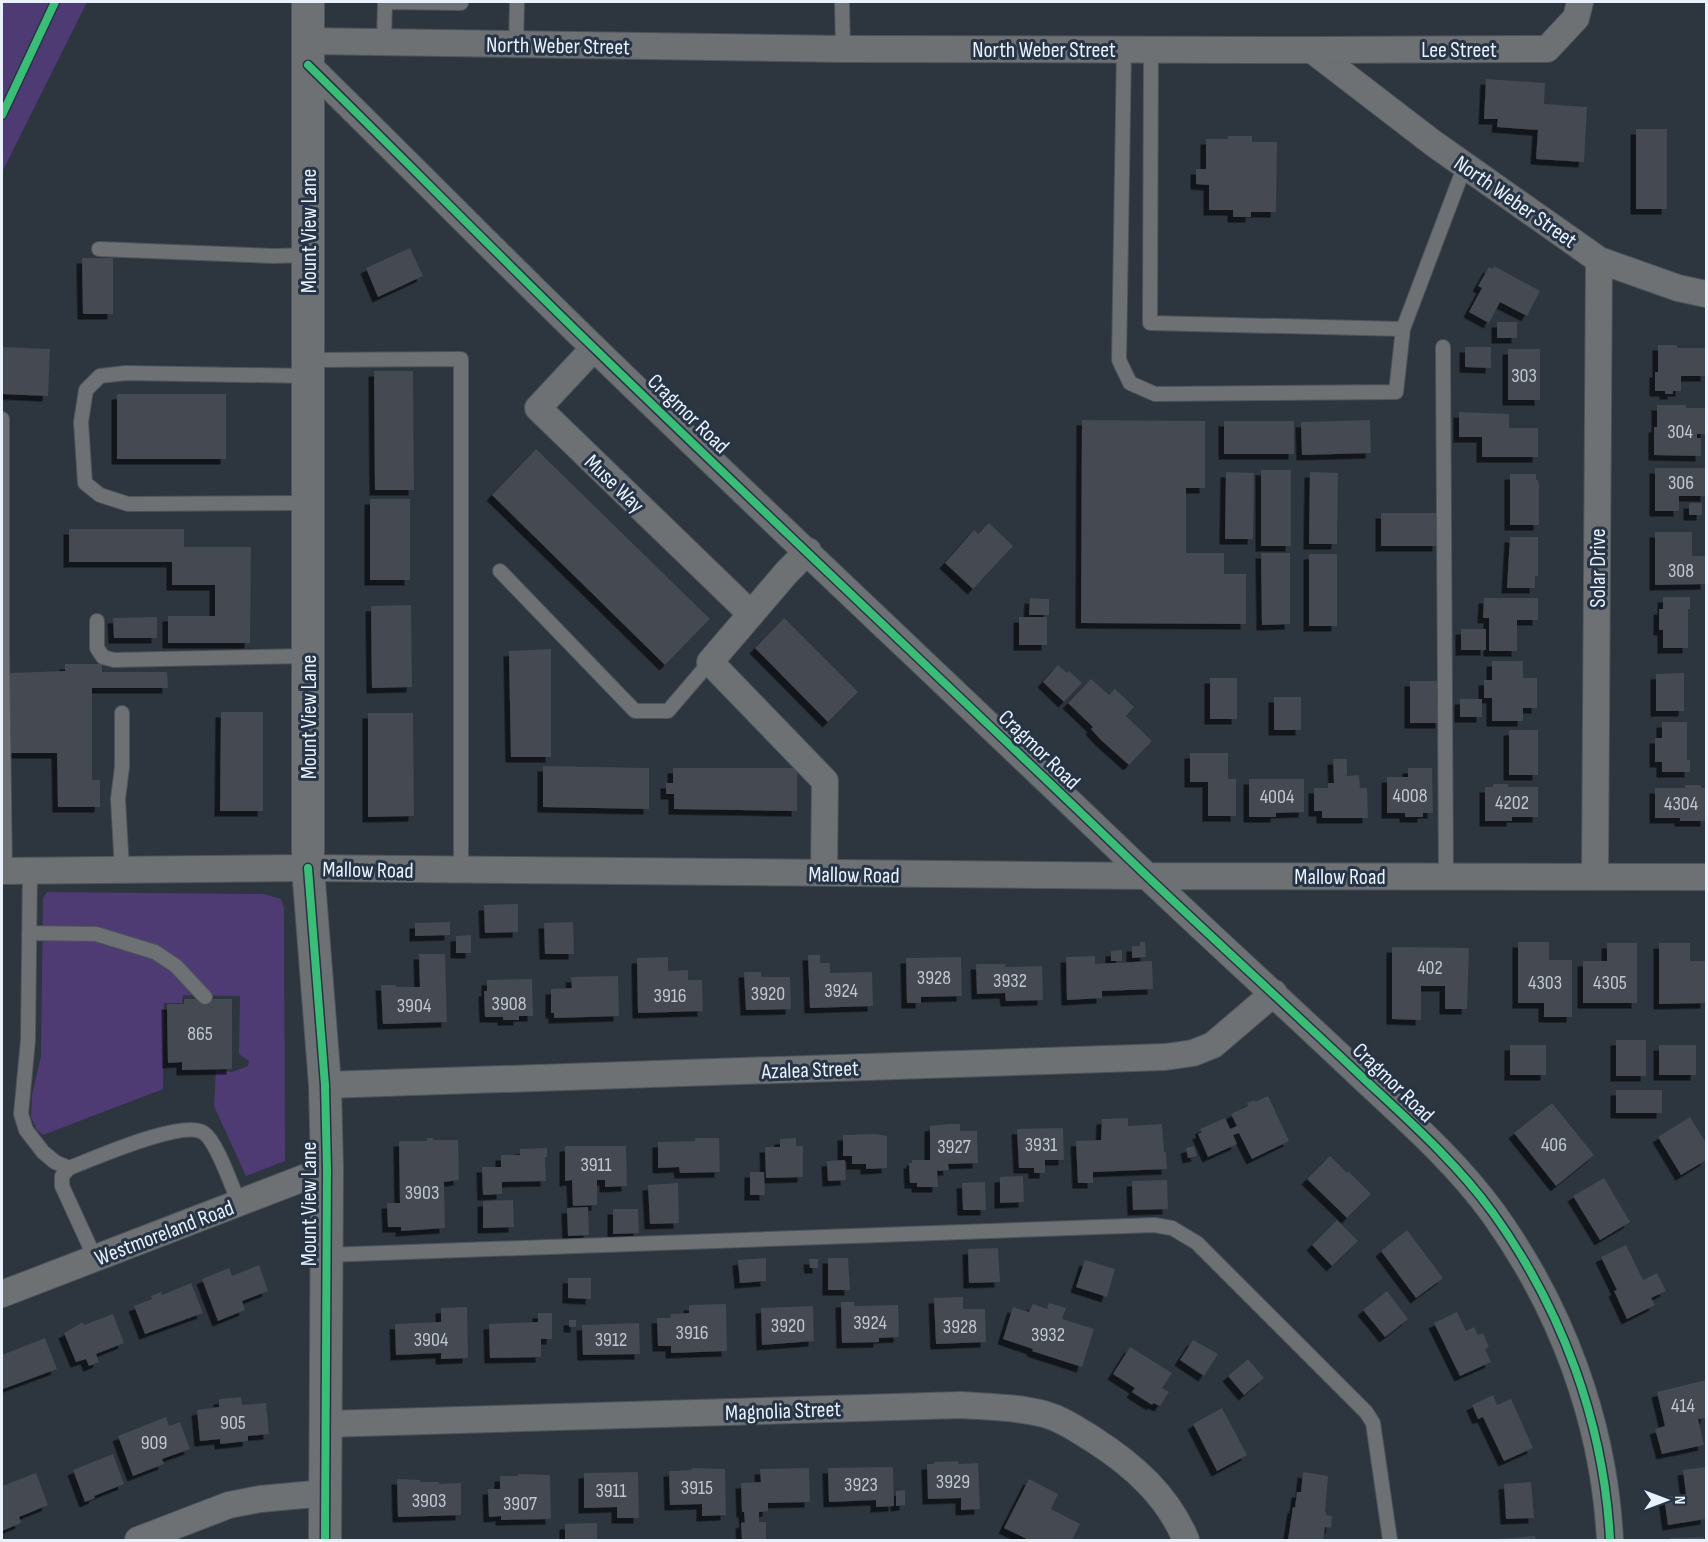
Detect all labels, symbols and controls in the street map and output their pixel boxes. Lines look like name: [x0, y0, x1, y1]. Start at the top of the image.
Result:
street label: North Weber Street: [486, 32, 630, 61]
street label: North Weber Street: [972, 37, 1116, 64]
street label: Lee Street: [1421, 37, 1497, 64]
street label: North Weber Street: [1449, 150, 1582, 255]
street label: Mount View Lane: [296, 169, 323, 293]
house number: 303: [1511, 364, 1537, 388]
street label: Cragmor Road: [641, 368, 735, 460]
house number: 304: [1667, 420, 1693, 444]
street label: Muse Way: [578, 449, 650, 520]
house number: 306: [1668, 471, 1694, 495]
street label: Solar Drive: [1585, 528, 1612, 608]
house number: 308: [1668, 559, 1694, 583]
street label: Mount View Lane: [296, 655, 323, 779]
street label: Cragmor Road: [992, 704, 1086, 796]
house number: 4008: [1393, 784, 1427, 808]
house number: 4004: [1260, 785, 1294, 809]
house number: 4202: [1495, 791, 1529, 815]
house number: 4304: [1664, 792, 1698, 816]
street label: Mallow Road: [322, 856, 414, 885]
street label: Mallow Road: [808, 861, 900, 890]
street label: Mallow Road: [1294, 864, 1386, 891]
house number: 402: [1417, 956, 1443, 980]
house number: 3928: [917, 966, 951, 990]
house number: 3932: [993, 969, 1027, 993]
house number: 4303: [1528, 971, 1562, 995]
house number: 4305: [1593, 971, 1627, 995]
house number: 3924: [824, 979, 858, 1003]
house number: 3920: [751, 982, 785, 1006]
house number: 3916: [654, 984, 687, 1008]
house number: 3908: [492, 992, 526, 1016]
house number: 3904: [397, 994, 431, 1018]
house number: 865: [187, 1022, 213, 1046]
street label: Cragmor Road: [1346, 1037, 1440, 1129]
street label: Azalea Street: [760, 1055, 859, 1086]
house number: 3931: [1025, 1133, 1057, 1157]
house number: 406: [1541, 1133, 1567, 1157]
house number: 3927: [937, 1135, 971, 1159]
street label: Mount View Lane: [296, 1142, 323, 1266]
house number: 3911: [580, 1153, 612, 1177]
house number: 3903: [405, 1181, 439, 1205]
street label: Westmoreland Road: [91, 1194, 238, 1272]
house number: 3924: [853, 1311, 887, 1335]
house number: 3920: [771, 1314, 805, 1338]
house number: 3928: [943, 1315, 977, 1339]
house number: 3916: [676, 1321, 709, 1345]
house number: 3932: [1031, 1323, 1065, 1347]
house number: 3904: [414, 1328, 448, 1352]
house number: 3912: [595, 1328, 627, 1352]
house number: 414: [1671, 1394, 1695, 1418]
street label: Magnolia Street: [725, 1396, 842, 1427]
house number: 905: [220, 1411, 246, 1435]
house number: 909: [141, 1431, 167, 1455]
house number: 3929: [936, 1470, 970, 1494]
north arrow: [1636, 1470, 1696, 1530]
house number: 3923: [844, 1473, 878, 1497]
house number: 3915: [681, 1476, 713, 1500]
house number: 3911: [595, 1479, 627, 1503]
house number: 3903: [412, 1489, 446, 1513]
house number: 3907: [503, 1492, 537, 1516]
text: N: [1670, 1496, 1689, 1504]

